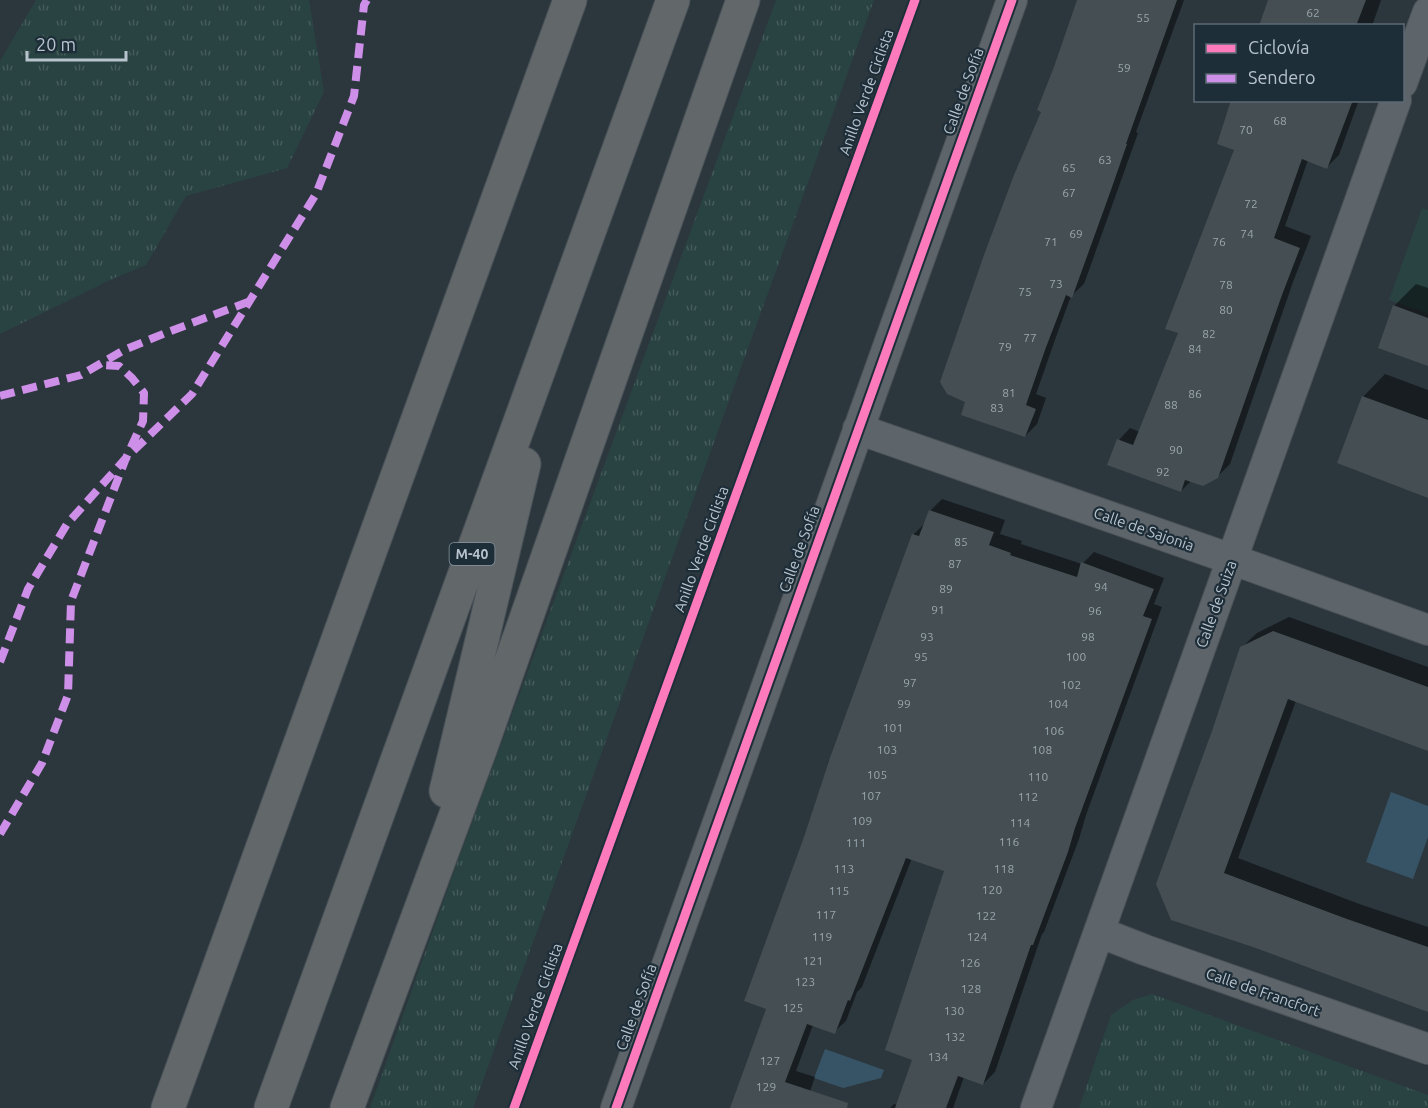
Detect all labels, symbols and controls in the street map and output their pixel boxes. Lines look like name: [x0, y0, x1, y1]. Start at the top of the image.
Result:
house number: 62: [1306, 6, 1320, 19]
house number: 55: [1136, 11, 1150, 24]
scale bar: [27, 24, 126, 62]
legend: [1194, 24, 1404, 102]
street label: Anillo Verde Ciclista: [835, 27, 897, 157]
text: 20 m: [36, 34, 76, 54]
text: Ciclovía: [1248, 37, 1309, 57]
street label: Calle de Sofía: [939, 45, 987, 137]
house number: 59: [1117, 61, 1131, 74]
text: Sendero: [1248, 67, 1315, 87]
house number: 68: [1273, 114, 1287, 127]
house number: 70: [1239, 123, 1253, 136]
house number: 63: [1098, 153, 1112, 166]
house number: 65: [1062, 161, 1076, 174]
house number: 67: [1062, 186, 1076, 199]
house number: 72: [1244, 197, 1258, 210]
house number: 69: [1069, 227, 1083, 240]
house number: 74: [1240, 227, 1254, 240]
house number: 71: [1044, 235, 1058, 248]
house number: 76: [1212, 235, 1226, 248]
house number: 73: [1049, 277, 1063, 290]
house number: 78: [1219, 278, 1233, 291]
house number: 75: [1018, 285, 1032, 298]
house number: 80: [1219, 303, 1233, 316]
house number: 82: [1202, 327, 1216, 340]
house number: 77: [1023, 331, 1037, 344]
house number: 79: [998, 340, 1012, 353]
house number: 84: [1188, 342, 1202, 355]
house number: 81: [1002, 386, 1016, 399]
house number: 86: [1188, 387, 1202, 400]
house number: 88: [1164, 398, 1178, 411]
house number: 83: [990, 401, 1004, 414]
house number: 90: [1169, 443, 1183, 456]
house number: 92: [1156, 465, 1170, 478]
street label: Anillo Verde Ciclista: [670, 484, 732, 614]
street label: Calle de Sofía: [775, 503, 823, 595]
street label: Calle de Sajonia: [1092, 504, 1196, 554]
house number: 85: [954, 535, 968, 548]
road number: M-40: [450, 543, 494, 565]
house number: 87: [948, 557, 962, 570]
street label: Calle de Suiza: [1192, 558, 1240, 650]
house number: 94: [1094, 580, 1108, 593]
house number: 89: [939, 582, 953, 595]
house number: 91: [931, 603, 945, 616]
house number: 96: [1088, 604, 1102, 617]
house number: 93: [920, 630, 934, 643]
house number: 98: [1081, 630, 1095, 643]
house number: 95: [914, 650, 928, 663]
house number: 100: [1066, 650, 1086, 663]
house number: 97: [903, 676, 917, 689]
house number: 102: [1061, 678, 1081, 691]
house number: 99: [897, 697, 911, 710]
house number: 104: [1048, 697, 1068, 710]
house number: 101: [883, 721, 903, 734]
house number: 106: [1044, 724, 1064, 737]
house number: 103: [877, 743, 897, 756]
house number: 108: [1032, 743, 1052, 756]
house number: 105: [867, 768, 887, 781]
house number: 110: [1028, 770, 1048, 783]
house number: 107: [861, 789, 881, 802]
house number: 112: [1018, 790, 1038, 803]
house number: 109: [852, 814, 872, 827]
house number: 114: [1010, 816, 1030, 829]
house number: 116: [999, 835, 1019, 848]
house number: 111: [846, 836, 866, 849]
house number: 113: [834, 862, 854, 875]
house number: 118: [994, 862, 1014, 875]
house number: 120: [982, 883, 1002, 896]
house number: 115: [829, 884, 849, 897]
house number: 117: [816, 908, 836, 921]
house number: 122: [976, 909, 996, 922]
house number: 119: [812, 930, 832, 943]
house number: 124: [967, 930, 987, 943]
street label: Anillo Verde Ciclista: [504, 941, 566, 1071]
house number: 121: [803, 954, 823, 967]
house number: 126: [960, 956, 980, 969]
street label: Calle de Sofía: [612, 961, 660, 1053]
street label: Calle de Francfort: [1204, 964, 1322, 1020]
house number: 123: [795, 975, 815, 988]
house number: 128: [961, 982, 981, 995]
house number: 125: [783, 1001, 803, 1014]
house number: 130: [944, 1004, 964, 1017]
house number: 132: [945, 1030, 965, 1043]
house number: 134: [928, 1050, 948, 1063]
house number: 127: [760, 1054, 780, 1067]
house number: 129: [756, 1080, 776, 1093]

